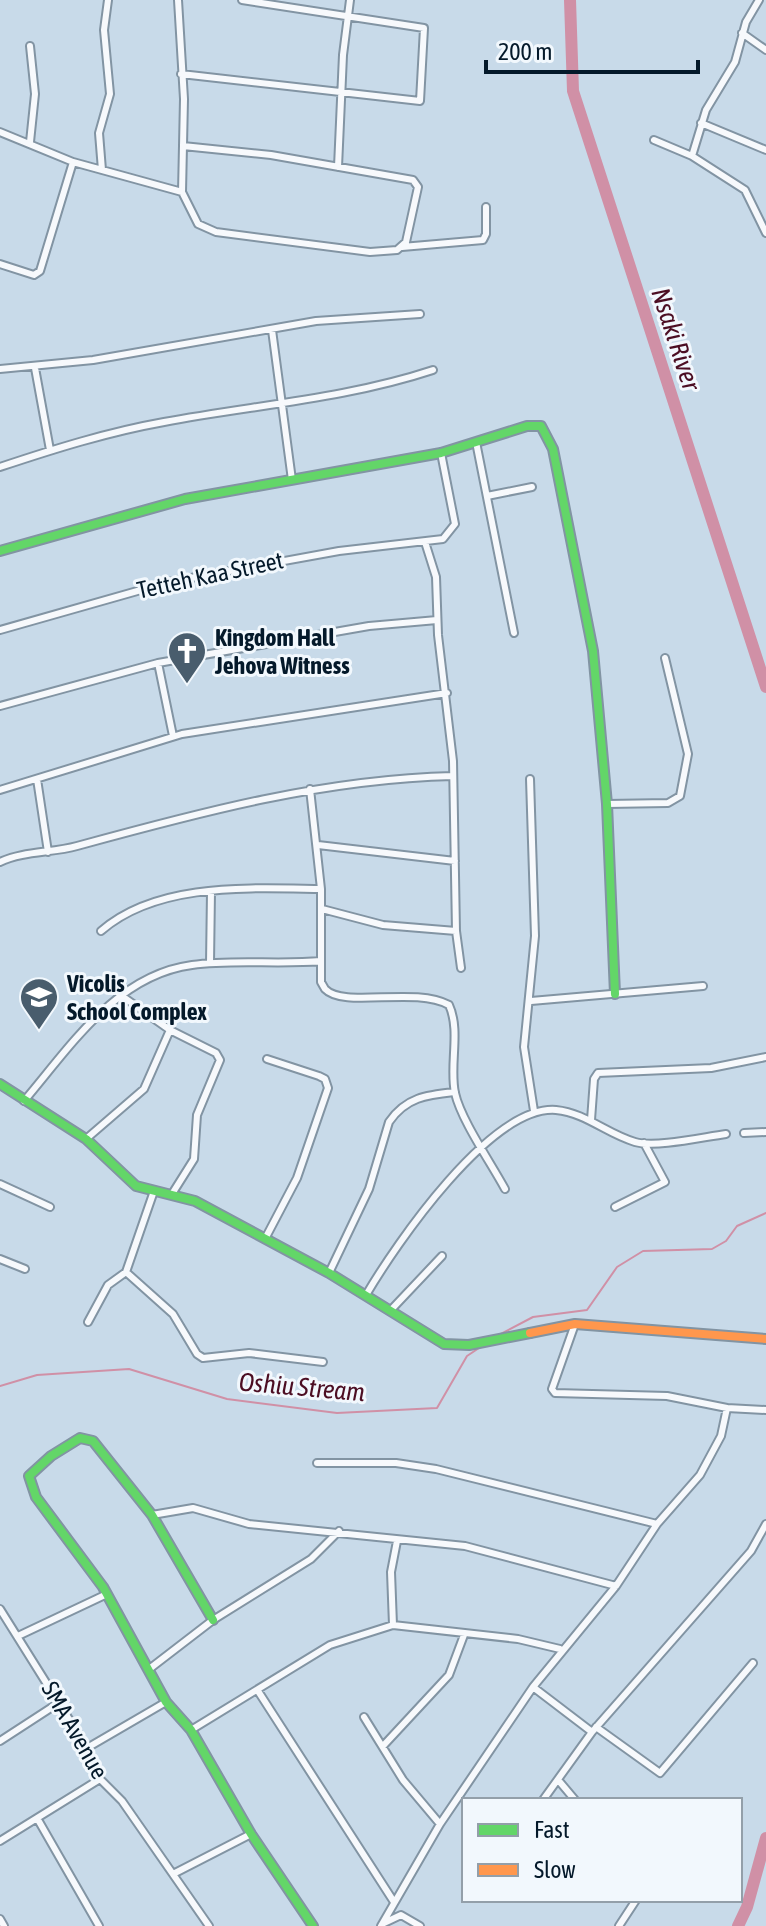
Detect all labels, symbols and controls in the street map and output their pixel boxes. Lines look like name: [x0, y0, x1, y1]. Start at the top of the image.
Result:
scale bar: [486, 24, 698, 74]
text: 200 m: [498, 38, 552, 65]
water label: Nsaki River: [645, 284, 707, 395]
street label: Tetteh Kaa Street: [134, 546, 286, 604]
place label: Kingdom Hall Jehova Witness: [214, 624, 350, 679]
church icon: Kingdom Hall Jehova Witness: [166, 630, 208, 685]
place label: Vicolis School Complex: [66, 970, 207, 1025]
school or university icon: Vicolis School Complex: [18, 976, 60, 1031]
water label: Oshiu Stream: [238, 1367, 367, 1407]
street label: SMA Avenue: [36, 1677, 114, 1783]
legend: [462, 1798, 742, 1902]
text: Fast: [534, 1816, 570, 1843]
text: Slow: [534, 1856, 576, 1883]

